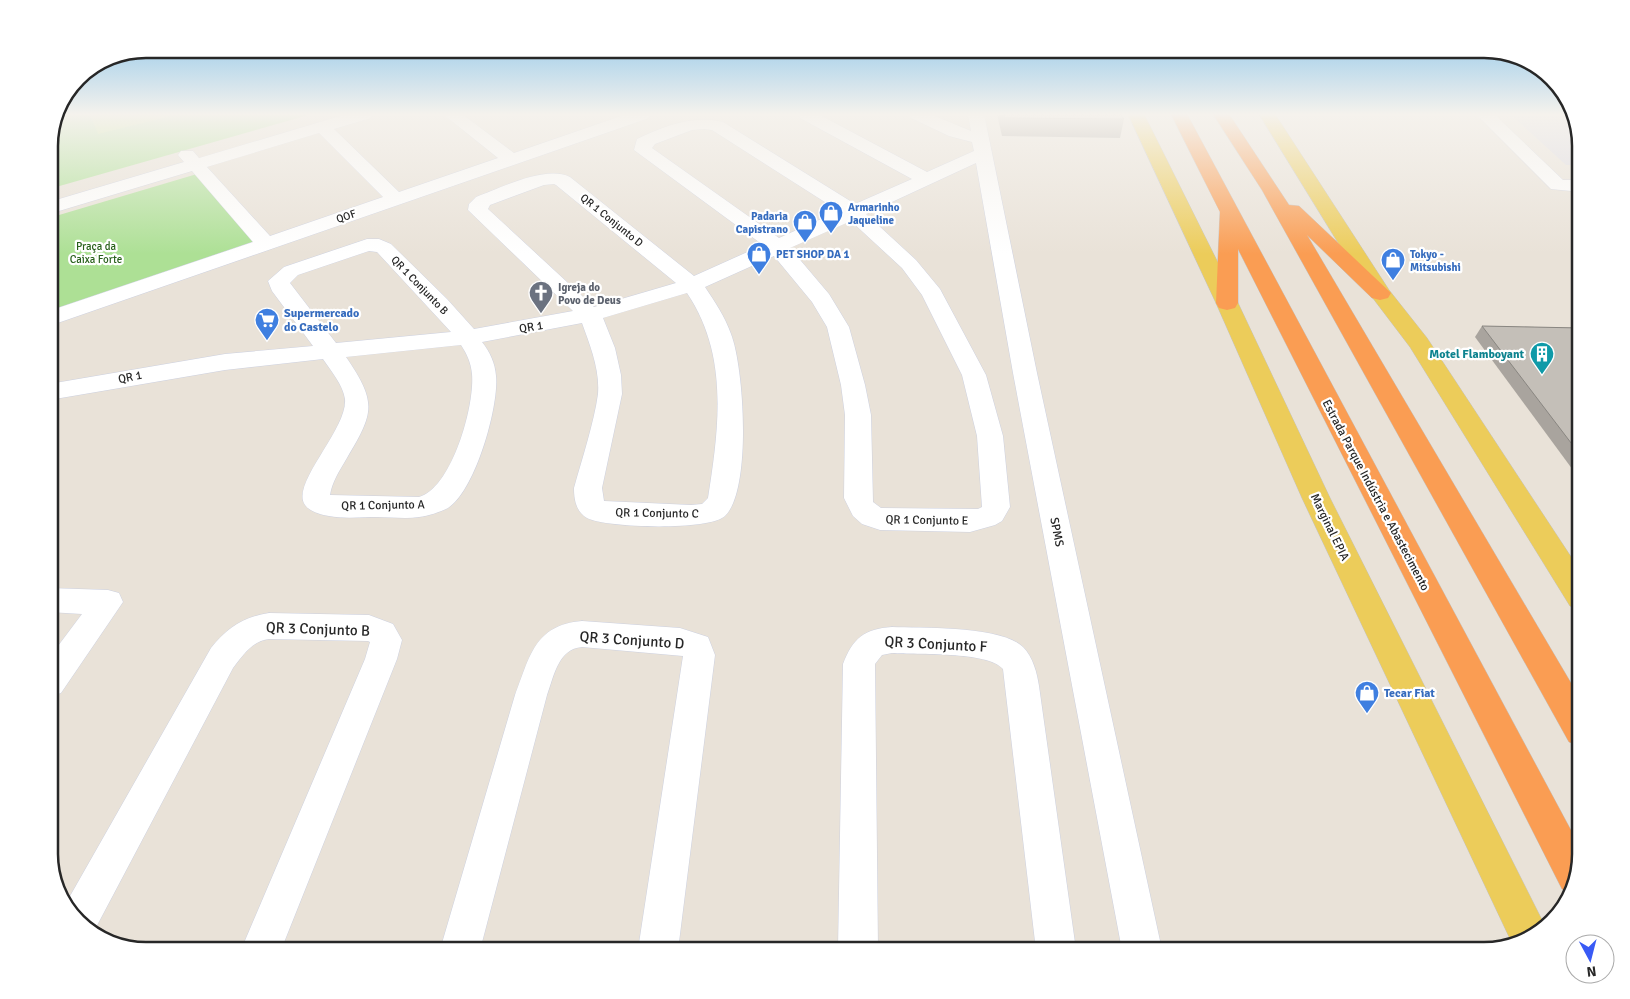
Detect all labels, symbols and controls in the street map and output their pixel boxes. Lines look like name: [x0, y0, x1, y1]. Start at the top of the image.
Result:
street label: QR 1 Conjunto D: [578, 191, 646, 250]
shop icon: Armarinho Jaqueline: [818, 200, 844, 234]
place label: Armarinho Jaqueline: [848, 201, 900, 227]
street label: QOF: [335, 207, 358, 226]
shop icon: Padaria Capistrano: [792, 209, 818, 243]
place label: Padaria Capistrano: [736, 210, 788, 236]
park label: Praça da Caixa Forte: [70, 240, 122, 266]
shop icon: PET SHOP DA 1: [746, 241, 772, 275]
shop icon: Tokyo - Mitsubishi: [1380, 247, 1406, 281]
place label: PET SHOP DA 1: [776, 248, 849, 261]
place label: Tokyo - Mitsubishi: [1410, 248, 1461, 274]
street label: QR 1 Conjunto B: [388, 253, 451, 318]
church icon: Igreja do Povo de Deus: [528, 280, 554, 314]
place label: Igreja do Povo de Deus: [558, 281, 621, 307]
place label: Supermercado do Castelo: [284, 306, 359, 335]
supermarket icon: Supermercado do Castelo: [254, 307, 280, 341]
street label: QR 1: [518, 318, 544, 337]
building icon: Motel Flamboyant: [1529, 341, 1555, 375]
place label: Motel Flamboyant: [1429, 347, 1524, 362]
street label: QR 1: [117, 368, 143, 387]
street label: Estrada Parque Indústria e Abastecimento: [1319, 397, 1433, 593]
street label: Marginal EPIA: [1307, 491, 1353, 564]
street label: QR 1 Conjunto A: [341, 497, 426, 514]
street label: QR 1 Conjunto C: [615, 505, 699, 522]
street label: QR 1 Conjunto E: [885, 512, 969, 529]
street label: SPMS: [1046, 516, 1067, 548]
street label: QR 3 Conjunto B: [266, 618, 370, 640]
street label: QR 3 Conjunto D: [579, 627, 685, 653]
street label: QR 3 Conjunto F: [884, 632, 988, 656]
shop icon: Tecar Fiat: [1354, 680, 1380, 714]
place label: Tecar Fiat: [1384, 686, 1435, 701]
north arrow: [1565, 934, 1615, 984]
text: N: [1586, 962, 1597, 980]

